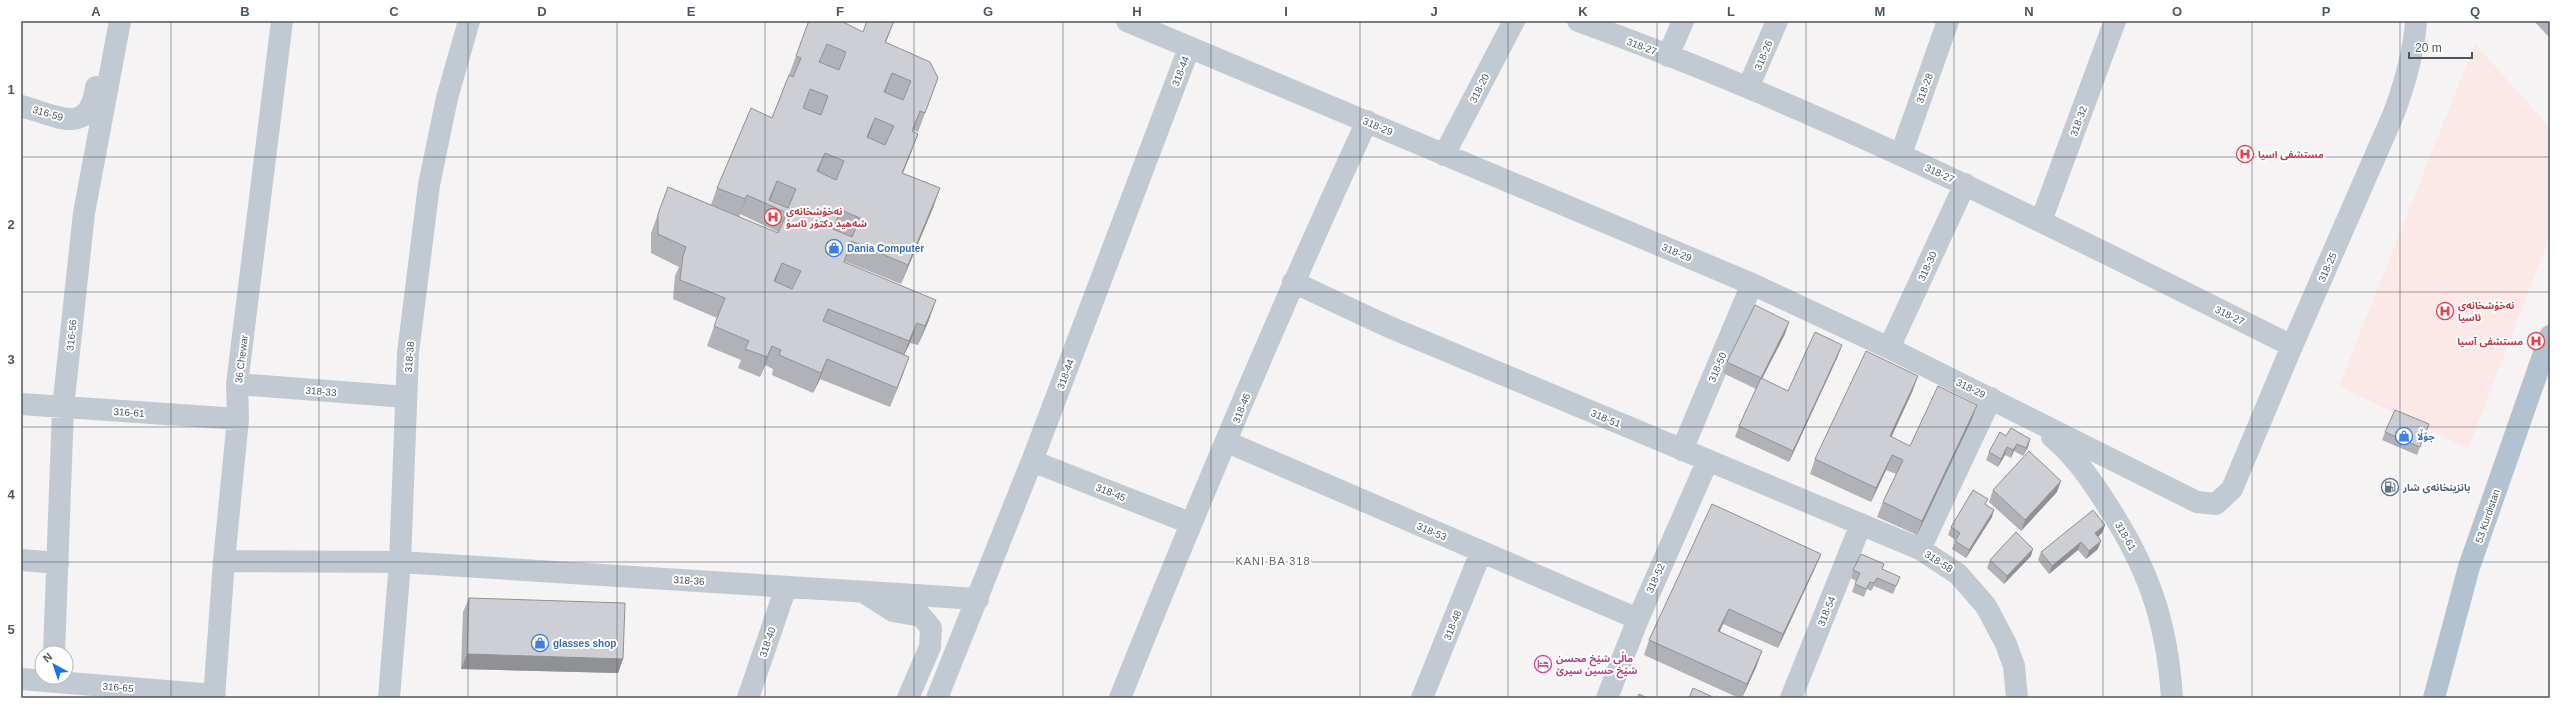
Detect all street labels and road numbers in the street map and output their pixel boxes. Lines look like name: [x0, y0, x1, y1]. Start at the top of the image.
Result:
street label: 318-27: [1625, 36, 1659, 57]
street label: 318-26: [1752, 38, 1775, 72]
street label: 318-44: [1170, 54, 1191, 88]
street label: 318-20: [1467, 71, 1492, 105]
street label: 318-28: [1914, 71, 1935, 105]
street label: 316-59: [31, 104, 65, 123]
street label: 318-32: [2068, 104, 2089, 138]
street label: 318-29: [1361, 115, 1395, 138]
street label: 318-27: [1923, 162, 1957, 185]
street label: 318-29: [1660, 241, 1694, 264]
street label: 318-30: [1916, 249, 1939, 283]
street label: 318-25: [2316, 250, 2339, 284]
street label: 318-27: [2213, 304, 2247, 327]
street label: 316-56: [64, 319, 79, 351]
street label: 36 Chewar: [233, 334, 250, 384]
street label: 318-38: [403, 341, 416, 373]
street label: 318-50: [1706, 350, 1729, 384]
street label: 318-44: [1055, 357, 1076, 391]
street label: 318-29: [1954, 377, 1988, 400]
street label: 318-33: [305, 385, 337, 398]
street label: 318-46: [1231, 391, 1253, 425]
street label: 316-61: [113, 406, 145, 419]
street label: 318-51: [1589, 407, 1623, 430]
street label: 318-45: [1094, 482, 1128, 504]
street label: 53 Kurdistan: [2473, 488, 2502, 545]
street label: 318-53: [1415, 520, 1449, 543]
street label: 318-61: [2113, 520, 2138, 553]
street label: 318-58: [1923, 548, 1955, 575]
street label: 318-52: [1644, 561, 1667, 595]
street label: 318-36: [673, 574, 705, 587]
street label: 318-54: [1816, 594, 1838, 628]
street label: 318-48: [1442, 608, 1464, 642]
street label: 318-40: [757, 625, 778, 659]
street label: 316-65: [102, 681, 134, 694]

